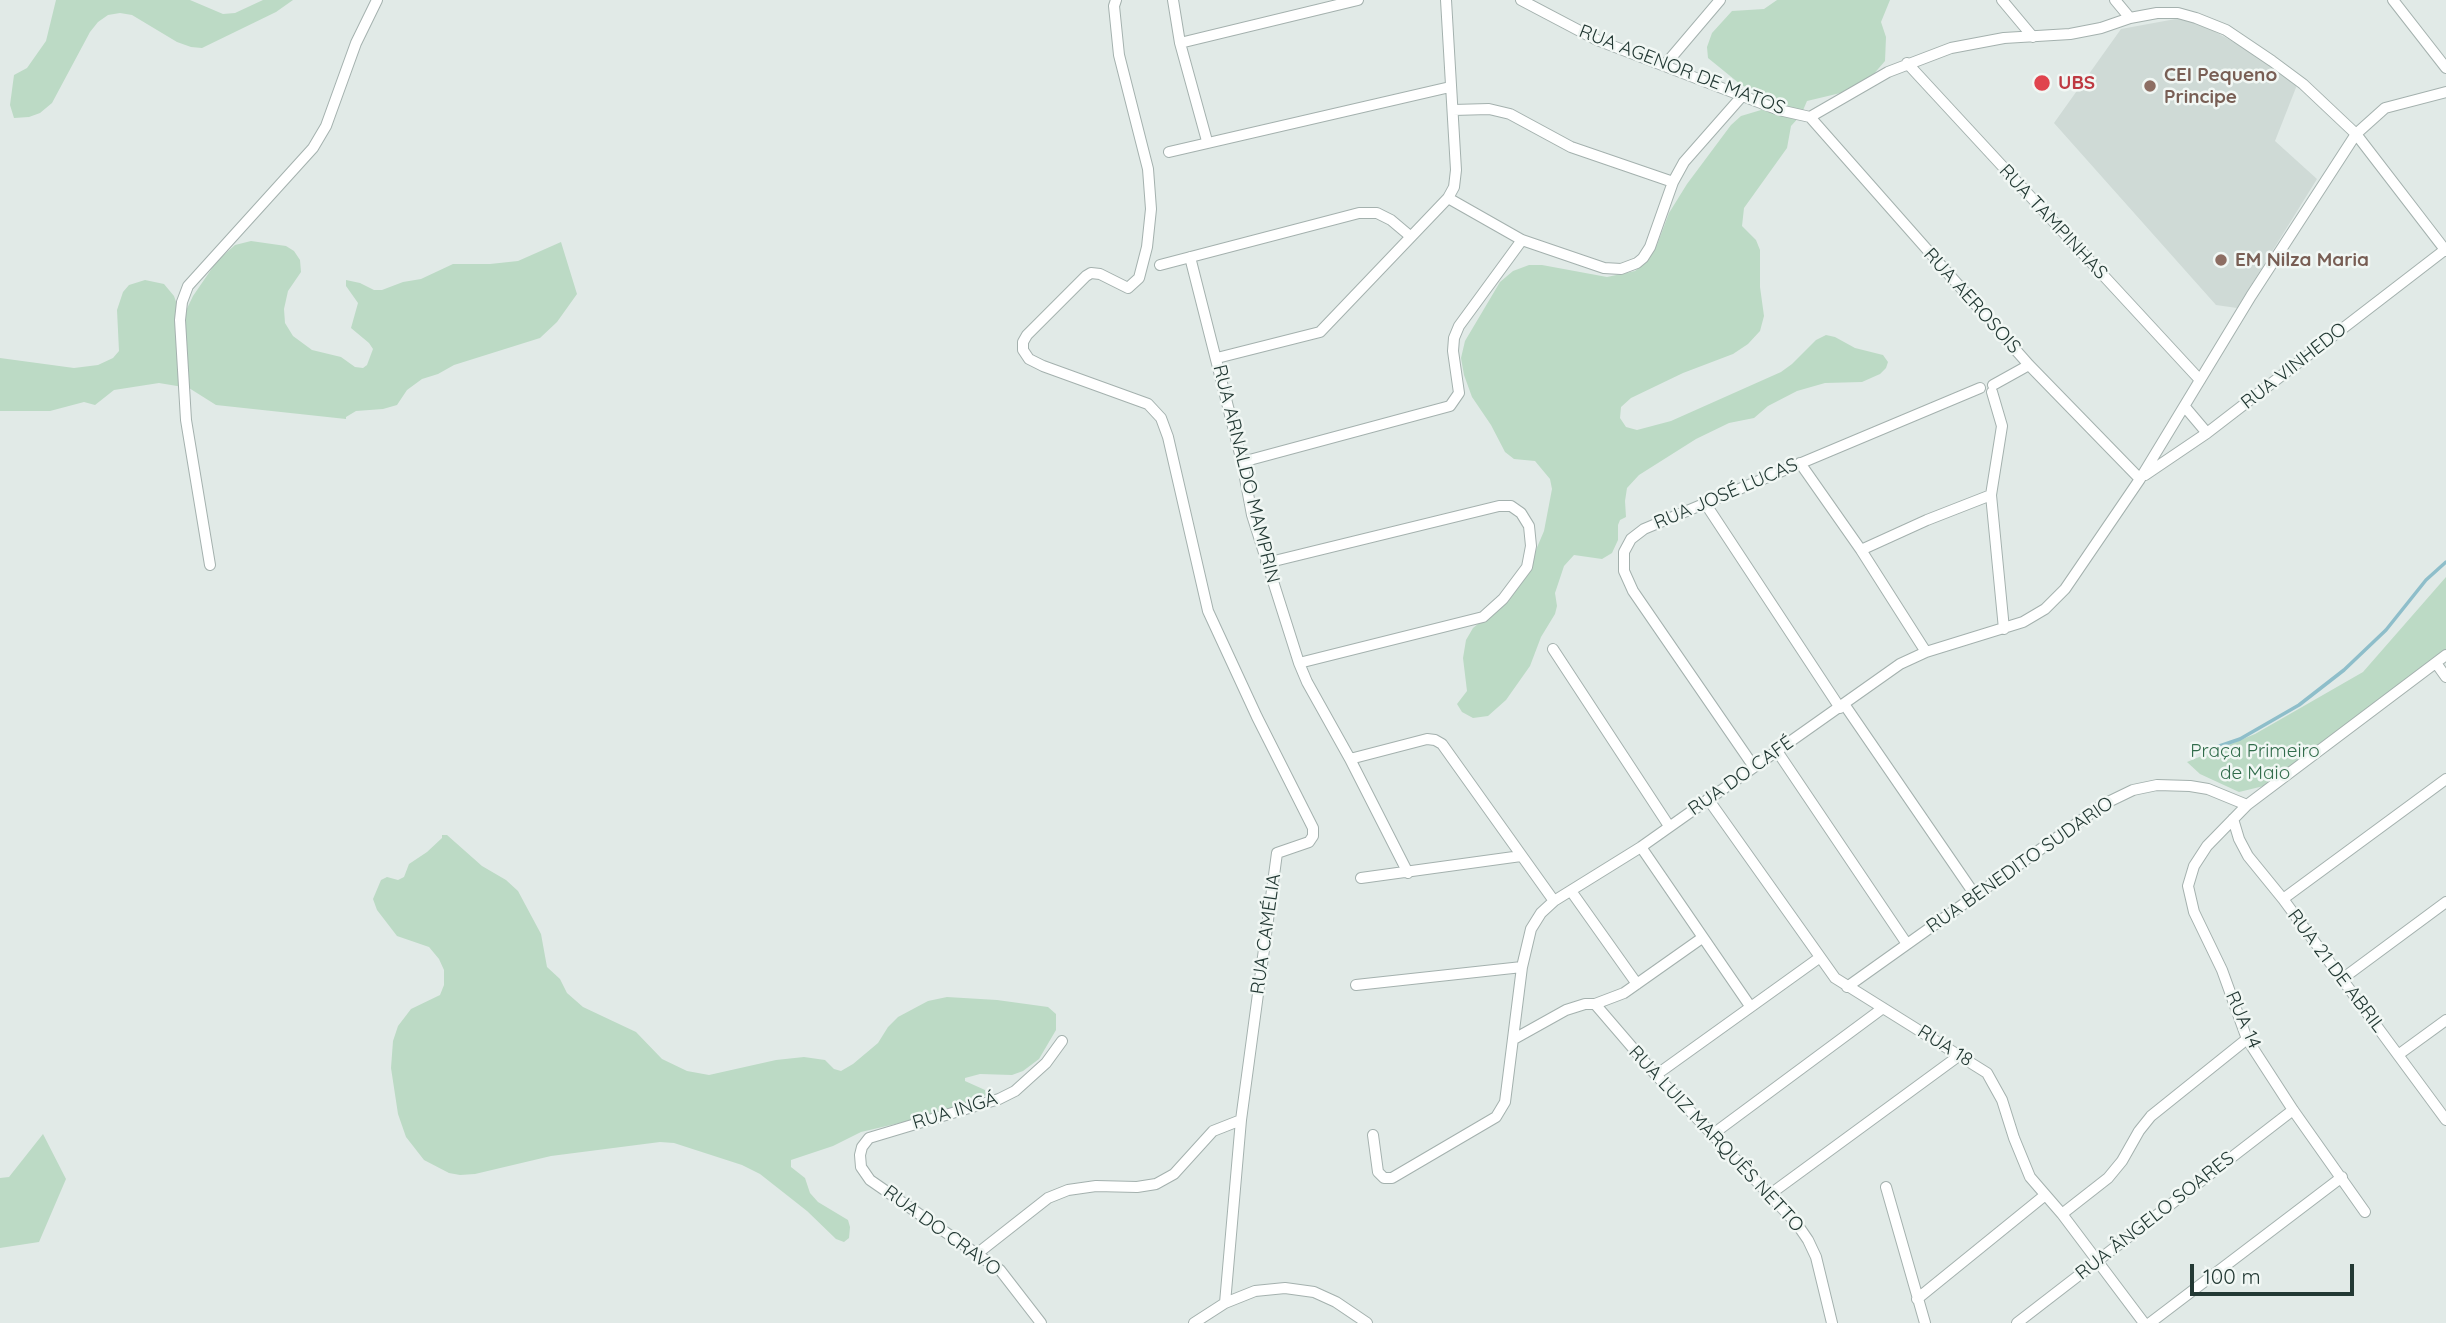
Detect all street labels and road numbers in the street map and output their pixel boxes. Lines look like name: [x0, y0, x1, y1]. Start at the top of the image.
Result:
street label: RUA AGENOR DE MATOS: [1576, 20, 1788, 120]
street label: RUA TAMPINHAS: [1994, 160, 2112, 284]
street label: RUA AEROSOIS: [1919, 243, 2025, 359]
street label: RUA VINHEDO: [2237, 318, 2351, 414]
street label: RUA ARNALDO MAMPRIN: [1208, 362, 1284, 586]
street label: RUA JOSÉ LUCAS: [1651, 453, 1801, 535]
street label: RUA DO CAFÉ: [1684, 731, 1798, 821]
street label: RUA BENEDITO SUDARIO: [1922, 792, 2118, 938]
street label: RUA CAMÉLIA: [1246, 872, 1286, 996]
street label: RUA 21 DE ABRIL: [2282, 905, 2390, 1037]
street label: RUA 14: [2220, 988, 2266, 1052]
street label: RUA 18: [1913, 1020, 1977, 1072]
street label: RUA LUIZ MARQUÊS NETTO: [1624, 1041, 1808, 1237]
street label: RUA INGÁ: [910, 1087, 1000, 1135]
street label: RUA ÂNGELO SOARES: [2071, 1147, 2239, 1285]
street label: RUA DO CRAVO: [879, 1181, 1005, 1281]

